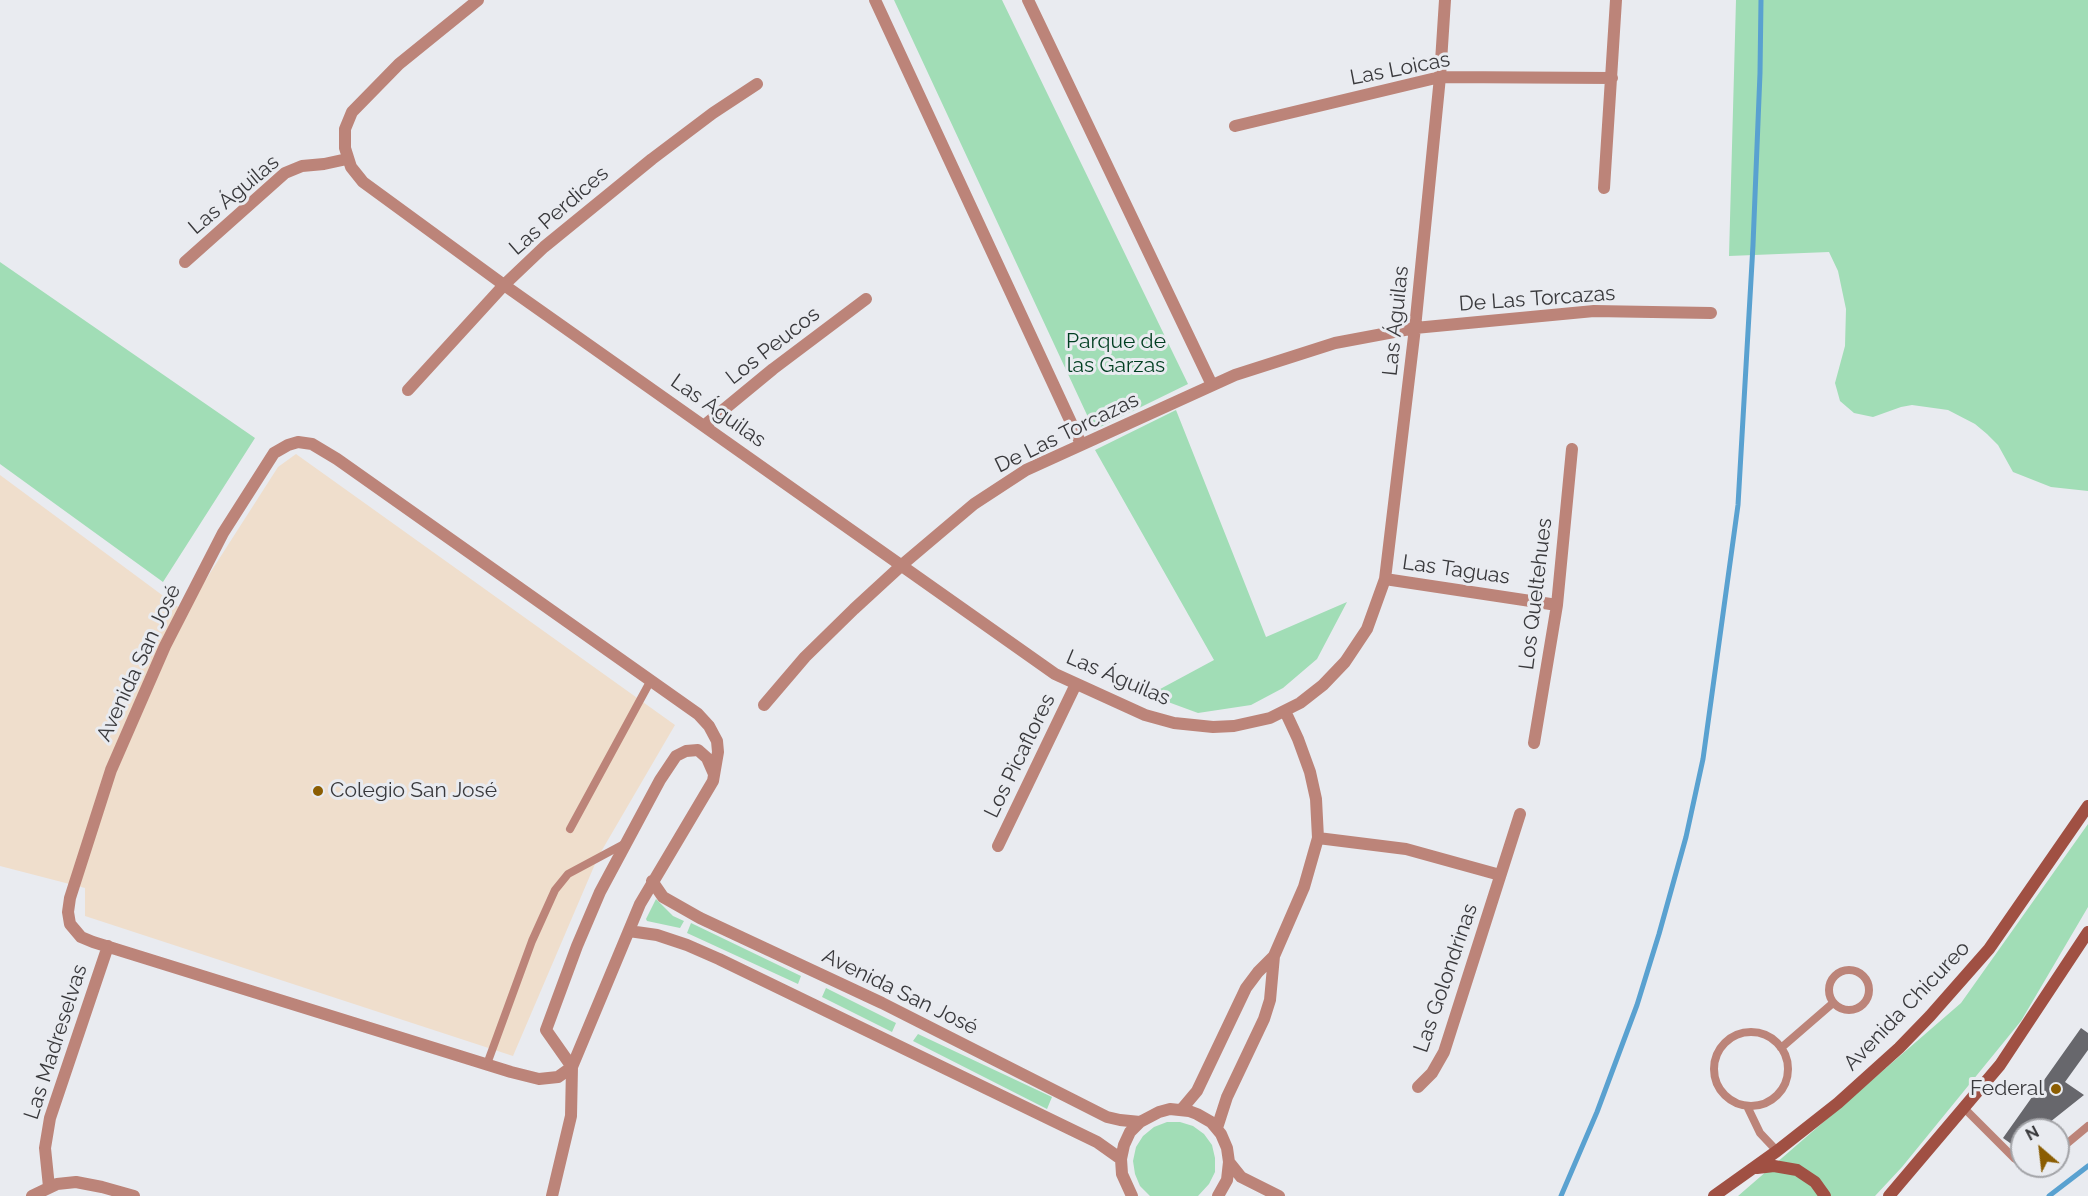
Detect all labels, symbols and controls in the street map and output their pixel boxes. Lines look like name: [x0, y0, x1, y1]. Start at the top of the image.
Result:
street label: Las Loicas: [1348, 47, 1452, 91]
street label: Las Águilas: [184, 150, 284, 240]
street label: Las Perdices: [504, 161, 614, 261]
street label: Las Águilas: [1378, 265, 1414, 377]
street label: De Las Torcazas: [1458, 281, 1616, 317]
street label: Los Peucos: [721, 302, 825, 390]
park label: Parque de las Garzas: [1066, 329, 1166, 379]
street label: Las Águilas: [666, 369, 770, 453]
street label: De Las Torcazas: [991, 387, 1143, 479]
street label: Los Queltehues: [1514, 517, 1558, 671]
street label: Las Taguas: [1401, 550, 1511, 590]
street label: Avenida San José: [92, 581, 186, 745]
street label: Las Águilas: [1062, 645, 1174, 711]
street label: Los Picaflores: [979, 690, 1061, 822]
place label: Colegio San José: [330, 778, 497, 804]
marker: Colegio San José: [311, 784, 325, 798]
street label: Las Golondrinas: [1409, 900, 1483, 1056]
street label: Avenida Chicureo: [1839, 936, 1975, 1076]
street label: Avenida San José: [818, 943, 982, 1041]
street label: Las Madreselvas: [19, 961, 93, 1123]
place label: Federal: [1970, 1076, 2044, 1102]
marker: Federal: [2049, 1082, 2063, 1096]
north arrow: [2010, 1118, 2070, 1178]
text: N: [2022, 1122, 2042, 1145]

